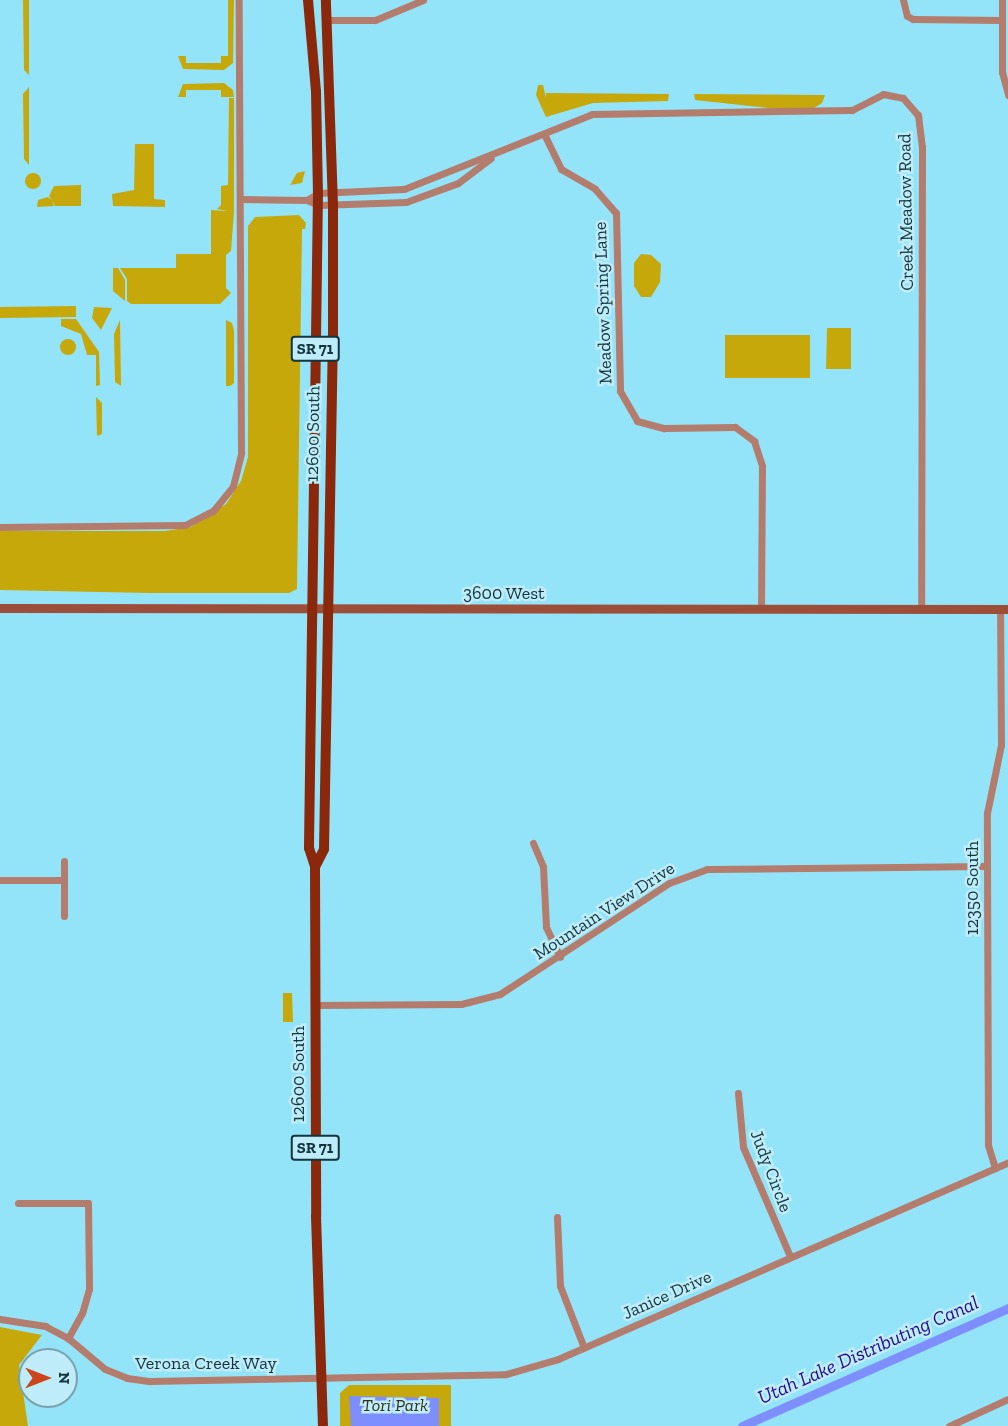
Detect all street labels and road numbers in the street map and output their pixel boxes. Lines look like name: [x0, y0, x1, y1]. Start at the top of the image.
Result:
street label: Creek Meadow Road: [894, 133, 918, 291]
street label: Meadow Spring Lane: [589, 221, 617, 385]
road number: SR 71: [290, 336, 340, 362]
street label: 12600 South: [301, 386, 325, 482]
street label: 3600 West: [463, 582, 545, 604]
street label: 12350 South: [961, 841, 983, 935]
street label: Mountain View Drive: [529, 857, 679, 965]
street label: 12600 South: [287, 1026, 309, 1122]
street label: Judy Circle: [745, 1127, 797, 1215]
road number: SR 71: [290, 1135, 340, 1161]
street label: Janice Drive: [619, 1266, 715, 1324]
street label: Verona Creek Way: [135, 1352, 277, 1374]

